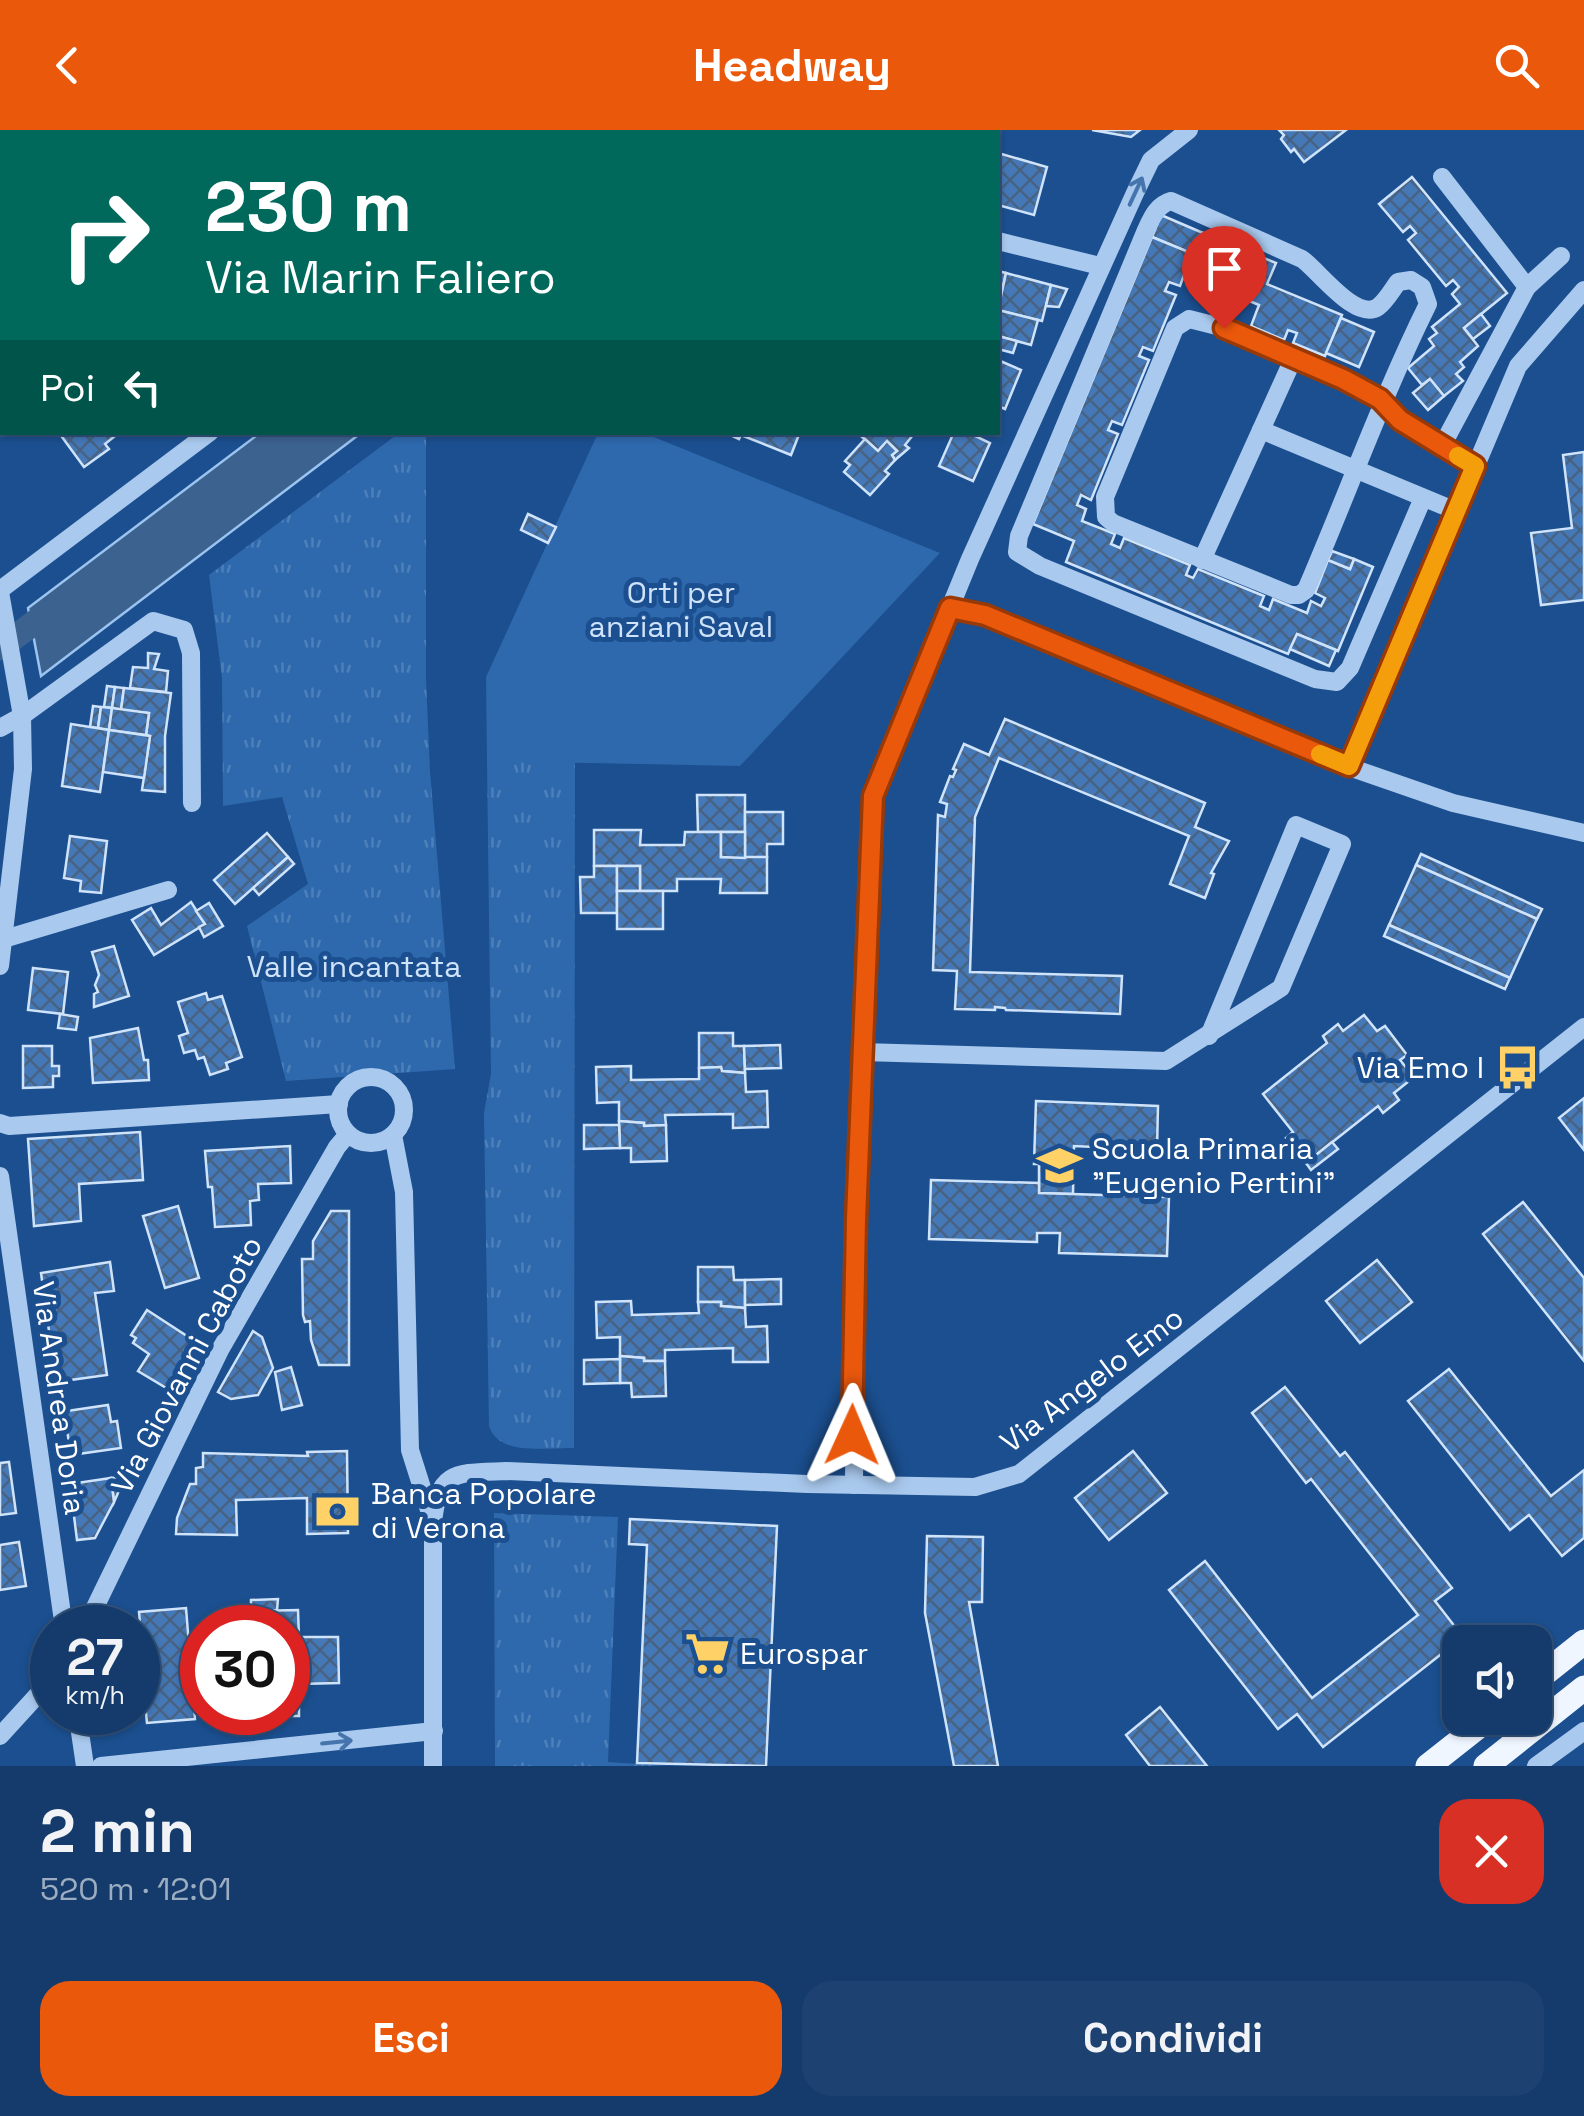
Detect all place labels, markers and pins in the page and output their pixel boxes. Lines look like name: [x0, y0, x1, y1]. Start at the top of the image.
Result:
pin: [1182, 226, 1267, 329]
bus stop icon: Via Emo I: [1493, 1044, 1541, 1092]
place label: Via Emo I: [1357, 1048, 1484, 1087]
place label: Scuola Primaria "Eugenio Pertini": [1092, 1129, 1335, 1202]
school or university icon: Scuola Primaria "Eugenio Pertini": [1035, 1142, 1083, 1190]
place label: Banca Popolare di Verona: [371, 1474, 596, 1547]
bank icon: Banca Popolare di Verona: [314, 1487, 362, 1535]
supermarket icon: Eurospar: [683, 1630, 731, 1678]
place label: Eurospar: [740, 1634, 868, 1673]

